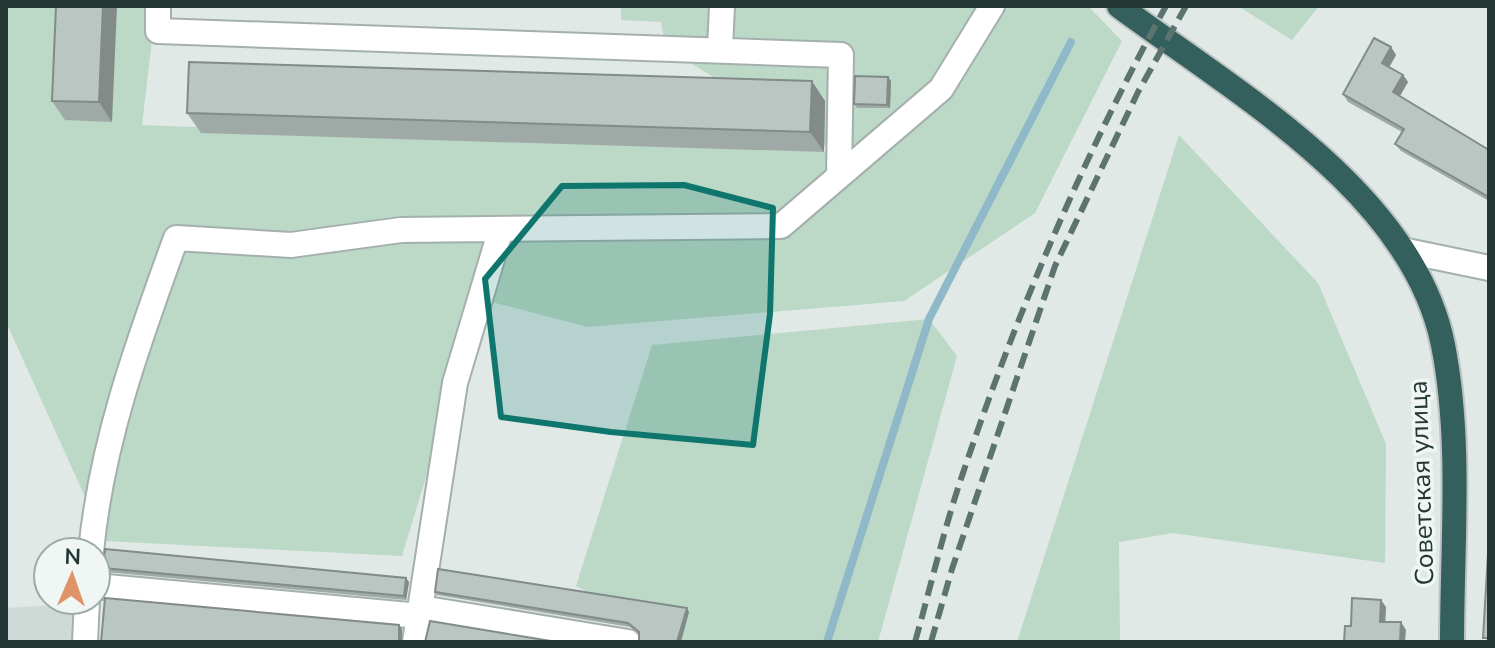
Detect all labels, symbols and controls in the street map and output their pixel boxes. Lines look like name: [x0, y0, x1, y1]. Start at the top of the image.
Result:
street label: Советская улица: [1400, 380, 1443, 586]
north arrow: [32, 536, 112, 616]
text: N: [64, 542, 81, 572]

